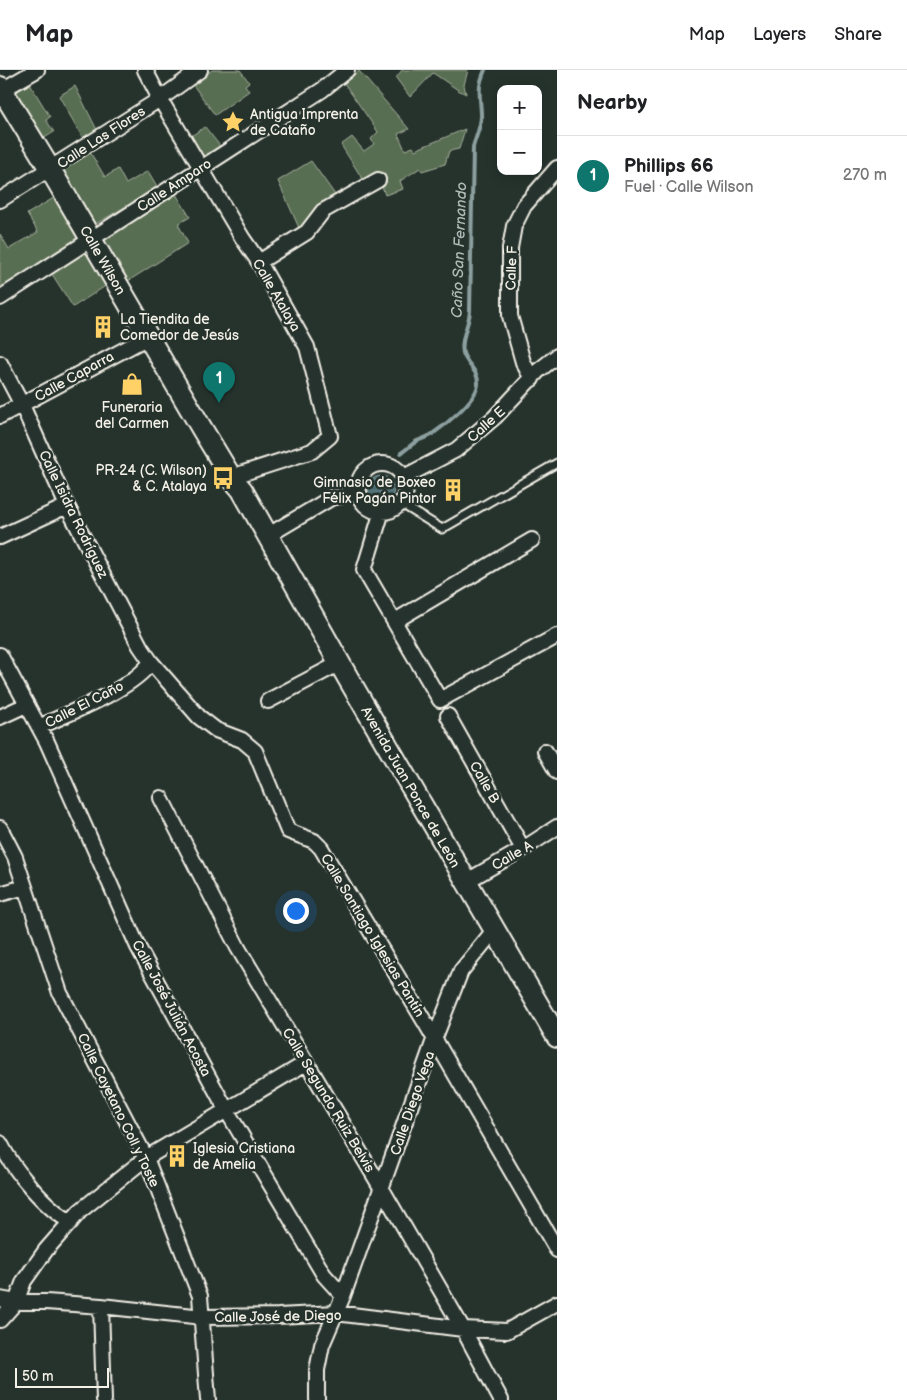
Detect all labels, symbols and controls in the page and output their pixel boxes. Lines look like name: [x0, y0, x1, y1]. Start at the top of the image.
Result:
text: Map: [25, 20, 73, 49]
text: Map: [689, 24, 725, 45]
text: Layers: [753, 24, 806, 45]
text: Share: [834, 24, 882, 45]
map controls: [497, 85, 542, 175]
button: +: [497, 85, 542, 130]
text: Nearby: [577, 90, 647, 115]
street label: Calle Las Flores: [54, 103, 149, 172]
place label: Antigua Imprenta de Cataño: [250, 106, 358, 139]
place icon: Antigua Imprenta de Cataño: [220, 109, 246, 135]
button: −: [497, 130, 542, 175]
street label: Calle Amparo: [134, 155, 215, 216]
text: Phillips 66: [624, 155, 714, 178]
text: 1: [590, 166, 596, 185]
text: 270 m: [843, 166, 887, 185]
text: Fuel · Calle Wilson: [624, 178, 754, 197]
water label: Caño San Fernando: [448, 181, 471, 318]
street label: Calle Wilson: [76, 223, 129, 298]
street label: Calle F: [502, 245, 521, 291]
street label: Calle Atalaya: [249, 256, 304, 335]
place label: La Tiendita de Comedor de Jesús: [120, 311, 239, 344]
building icon: La Tiendita de Comedor de Jesús: [90, 314, 116, 340]
street label: Calle Caparra: [32, 348, 117, 405]
pin: 1: [203, 362, 235, 403]
shop icon: Funeraria del Carmen: [119, 371, 145, 397]
place label: Funeraria del Carmen: [95, 399, 169, 432]
street label: Calle E: [464, 403, 509, 446]
street label: Calle Isidra Rodríguez: [35, 447, 112, 581]
place label: PR-24 (C. Wilson) & C. Atalaya: [95, 462, 207, 495]
bus stop icon: PR-24 (C. Wilson) & C. Atalaya: [210, 465, 236, 491]
place label: Gimnasio de Boxeo Félix Pagán Pintor: [313, 474, 437, 507]
building icon: Gimnasio de Boxeo Félix Pagán Pintor: [440, 477, 466, 503]
street label: Calle El Caño: [42, 677, 126, 732]
street label: Avenida Juan Ponce de León: [357, 704, 464, 871]
street label: Calle B: [466, 758, 504, 807]
street label: Calle A: [489, 837, 536, 874]
street label: Calle Santiago Iglesias Pantín: [317, 850, 428, 1020]
your location: [283, 898, 309, 924]
street label: Calle José Julián Acosta: [128, 937, 215, 1079]
street label: Calle Segundo Ruiz Belvis: [279, 1025, 379, 1176]
street label: Calle Cayetano Coll y Toste: [74, 1030, 163, 1190]
street label: Calle Diego Vega: [387, 1049, 438, 1158]
place label: Iglesia Cristiana de Amelia: [193, 1140, 295, 1173]
building icon: Iglesia Cristiana de Amelia: [164, 1143, 190, 1169]
street label: Calle José de Diego: [214, 1307, 342, 1326]
scale bar: [15, 1365, 109, 1388]
text: 50 m: [22, 1368, 54, 1385]

